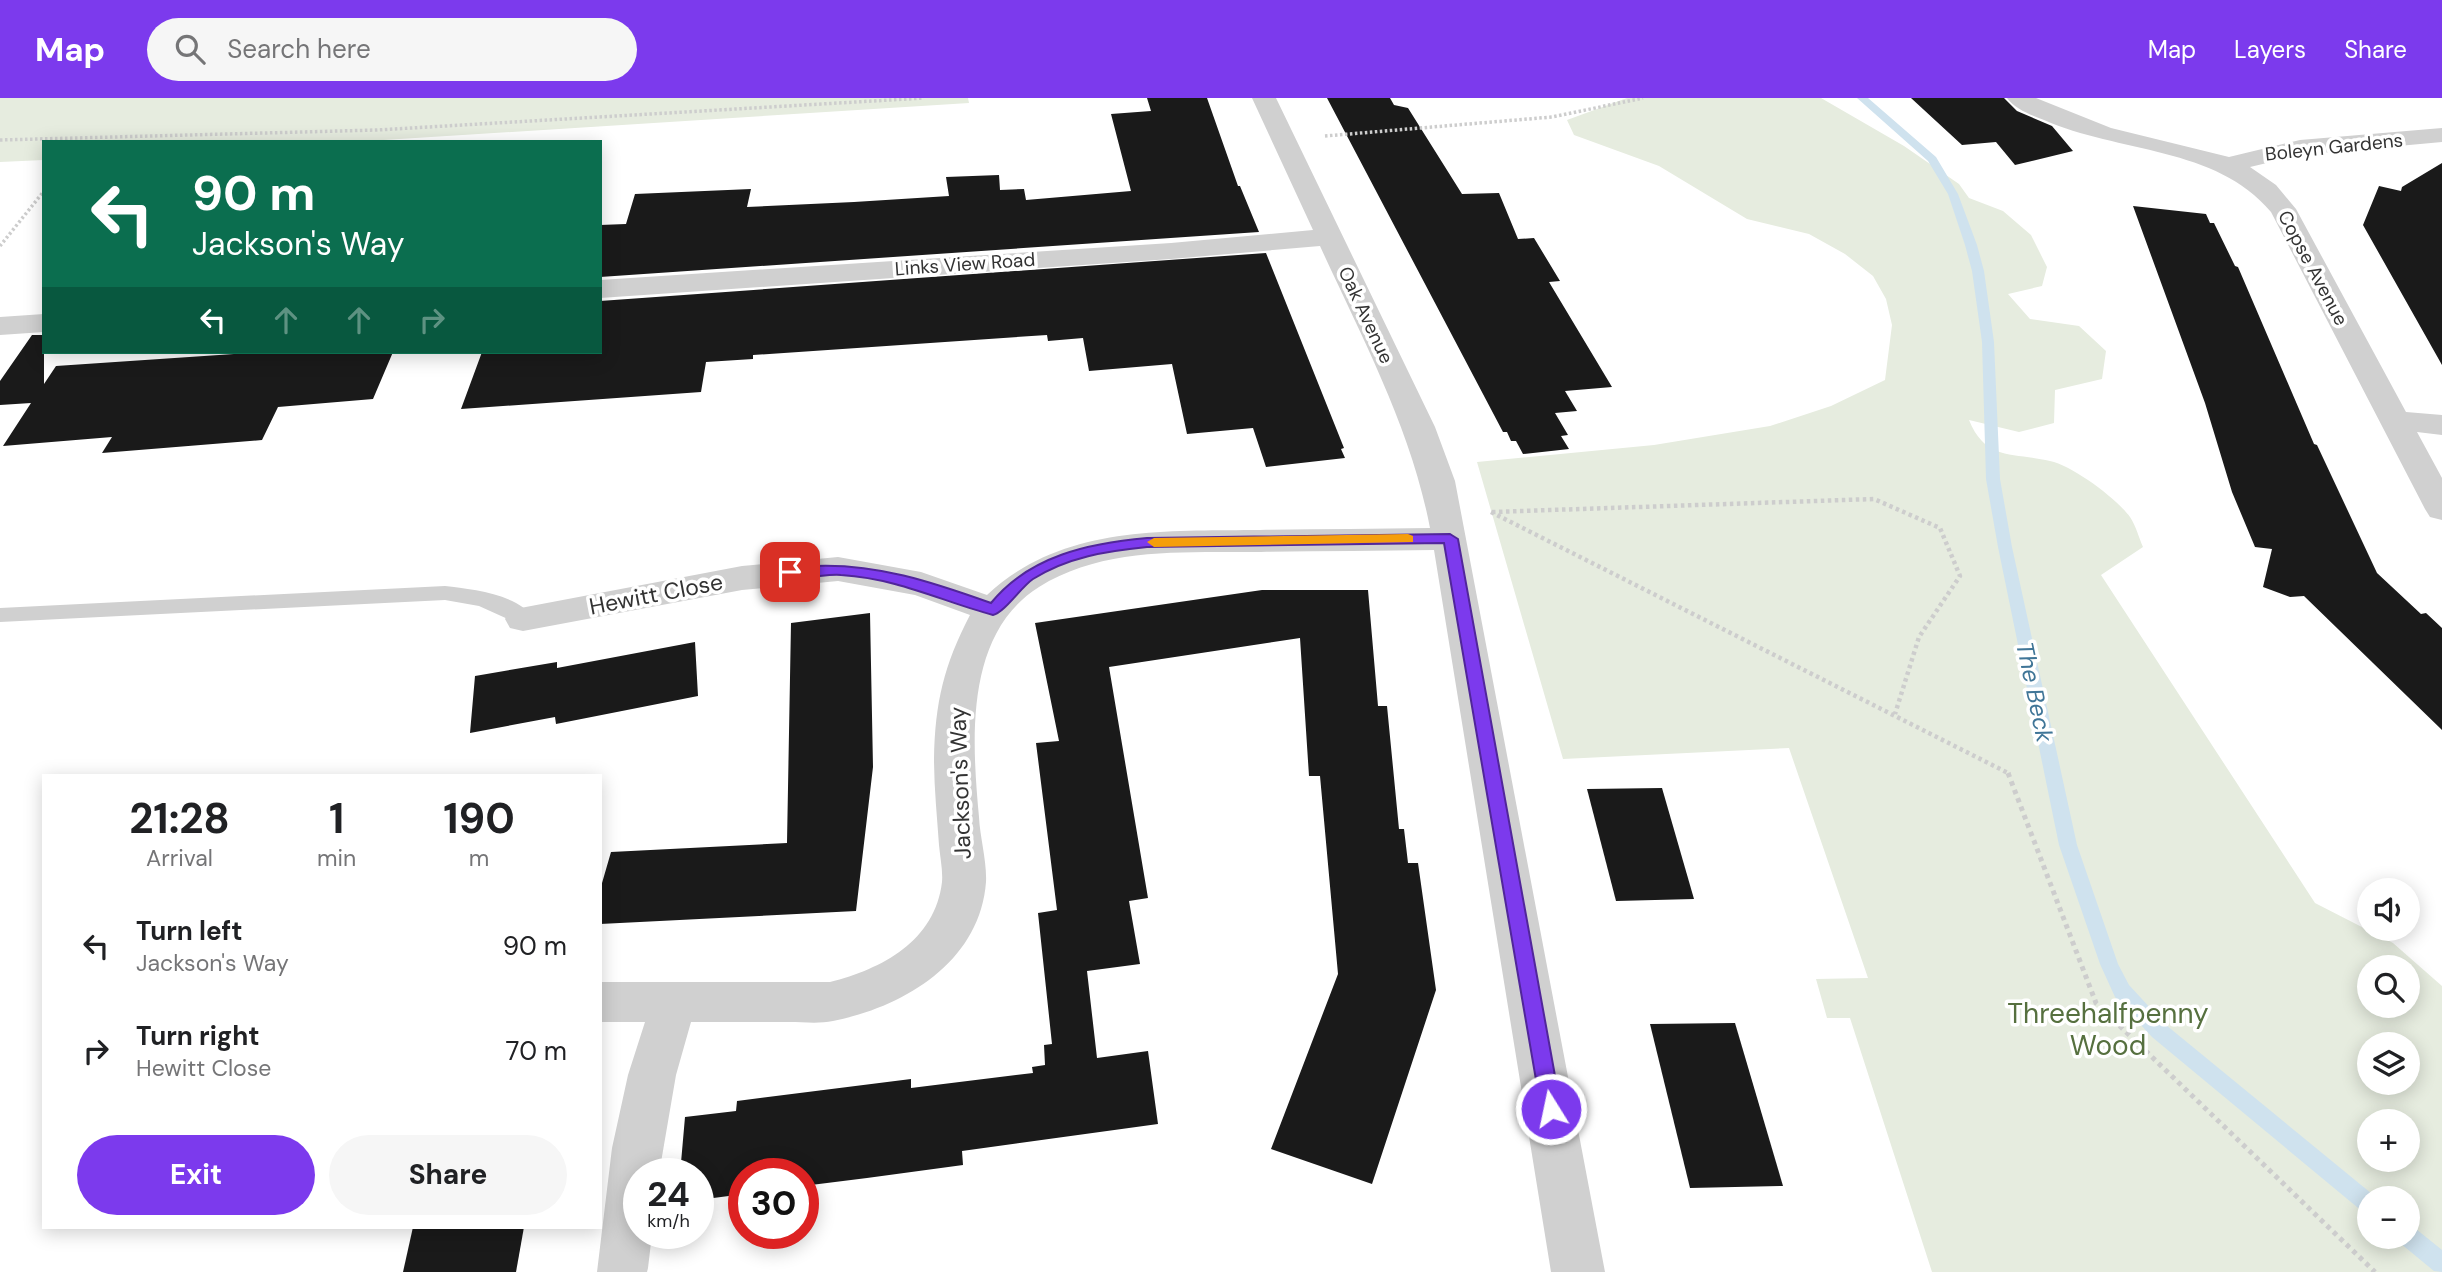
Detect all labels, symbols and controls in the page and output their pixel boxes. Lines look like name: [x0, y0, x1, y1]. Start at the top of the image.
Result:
search box: [147, 18, 637, 81]
text: Map: [35, 28, 105, 71]
icon: search: [171, 30, 209, 68]
text: Search here: [227, 32, 371, 66]
text: Map: [2148, 34, 2196, 65]
text: Layers: [2234, 34, 2306, 65]
text: Share: [2344, 34, 2407, 65]
street label: Boleyn Gardens: [2264, 127, 2404, 167]
text: 90 m: [192, 161, 315, 225]
icon: left: [77, 168, 168, 259]
street label: Copse Avenue: [2272, 206, 2354, 330]
text: Jackson's Way: [192, 223, 405, 265]
street label: Links View Road: [894, 247, 1036, 281]
street label: Oak Avenue: [1333, 262, 1399, 368]
icon: left: [194, 301, 232, 339]
icon: ahead: [267, 301, 305, 339]
icon: ahead: [340, 301, 378, 339]
icon: right: [413, 301, 451, 339]
pin: [760, 542, 820, 602]
icon: arrive: [771, 553, 809, 591]
street label: Hewitt Close: [587, 566, 725, 622]
water label: The Beck: [2009, 639, 2061, 746]
street label: Jackson's Way: [942, 706, 978, 860]
text: 21:28: [129, 791, 230, 846]
text: 1: [329, 791, 344, 846]
text: 190: [443, 791, 515, 846]
text: Arrival: [146, 843, 213, 873]
text: min: [317, 843, 356, 873]
text: m: [469, 843, 489, 873]
map controls: [2357, 878, 2420, 1249]
button: sound: [2357, 878, 2420, 941]
text: Turn left: [136, 914, 243, 948]
icon: left: [77, 927, 115, 965]
text: 90 m: [503, 929, 567, 963]
text: Jackson's Way: [136, 948, 289, 978]
button: search: [2357, 955, 2420, 1018]
park label: Threehalfpenny Wood: [2007, 995, 2209, 1064]
text: Turn right: [136, 1019, 260, 1053]
icon: right: [77, 1032, 115, 1070]
button: layers: [2357, 1032, 2420, 1095]
text: 70 m: [506, 1034, 567, 1068]
text: Hewitt Close: [136, 1053, 271, 1083]
position arrow: [1514, 1072, 1588, 1146]
button: +: [2357, 1109, 2420, 1172]
button: Exit: [77, 1135, 315, 1215]
button: Share: [329, 1135, 567, 1215]
speed limit sign: 30: [728, 1158, 819, 1249]
text: 24: [647, 1171, 690, 1217]
button: −: [2357, 1186, 2420, 1249]
text: km/h: [647, 1209, 690, 1233]

